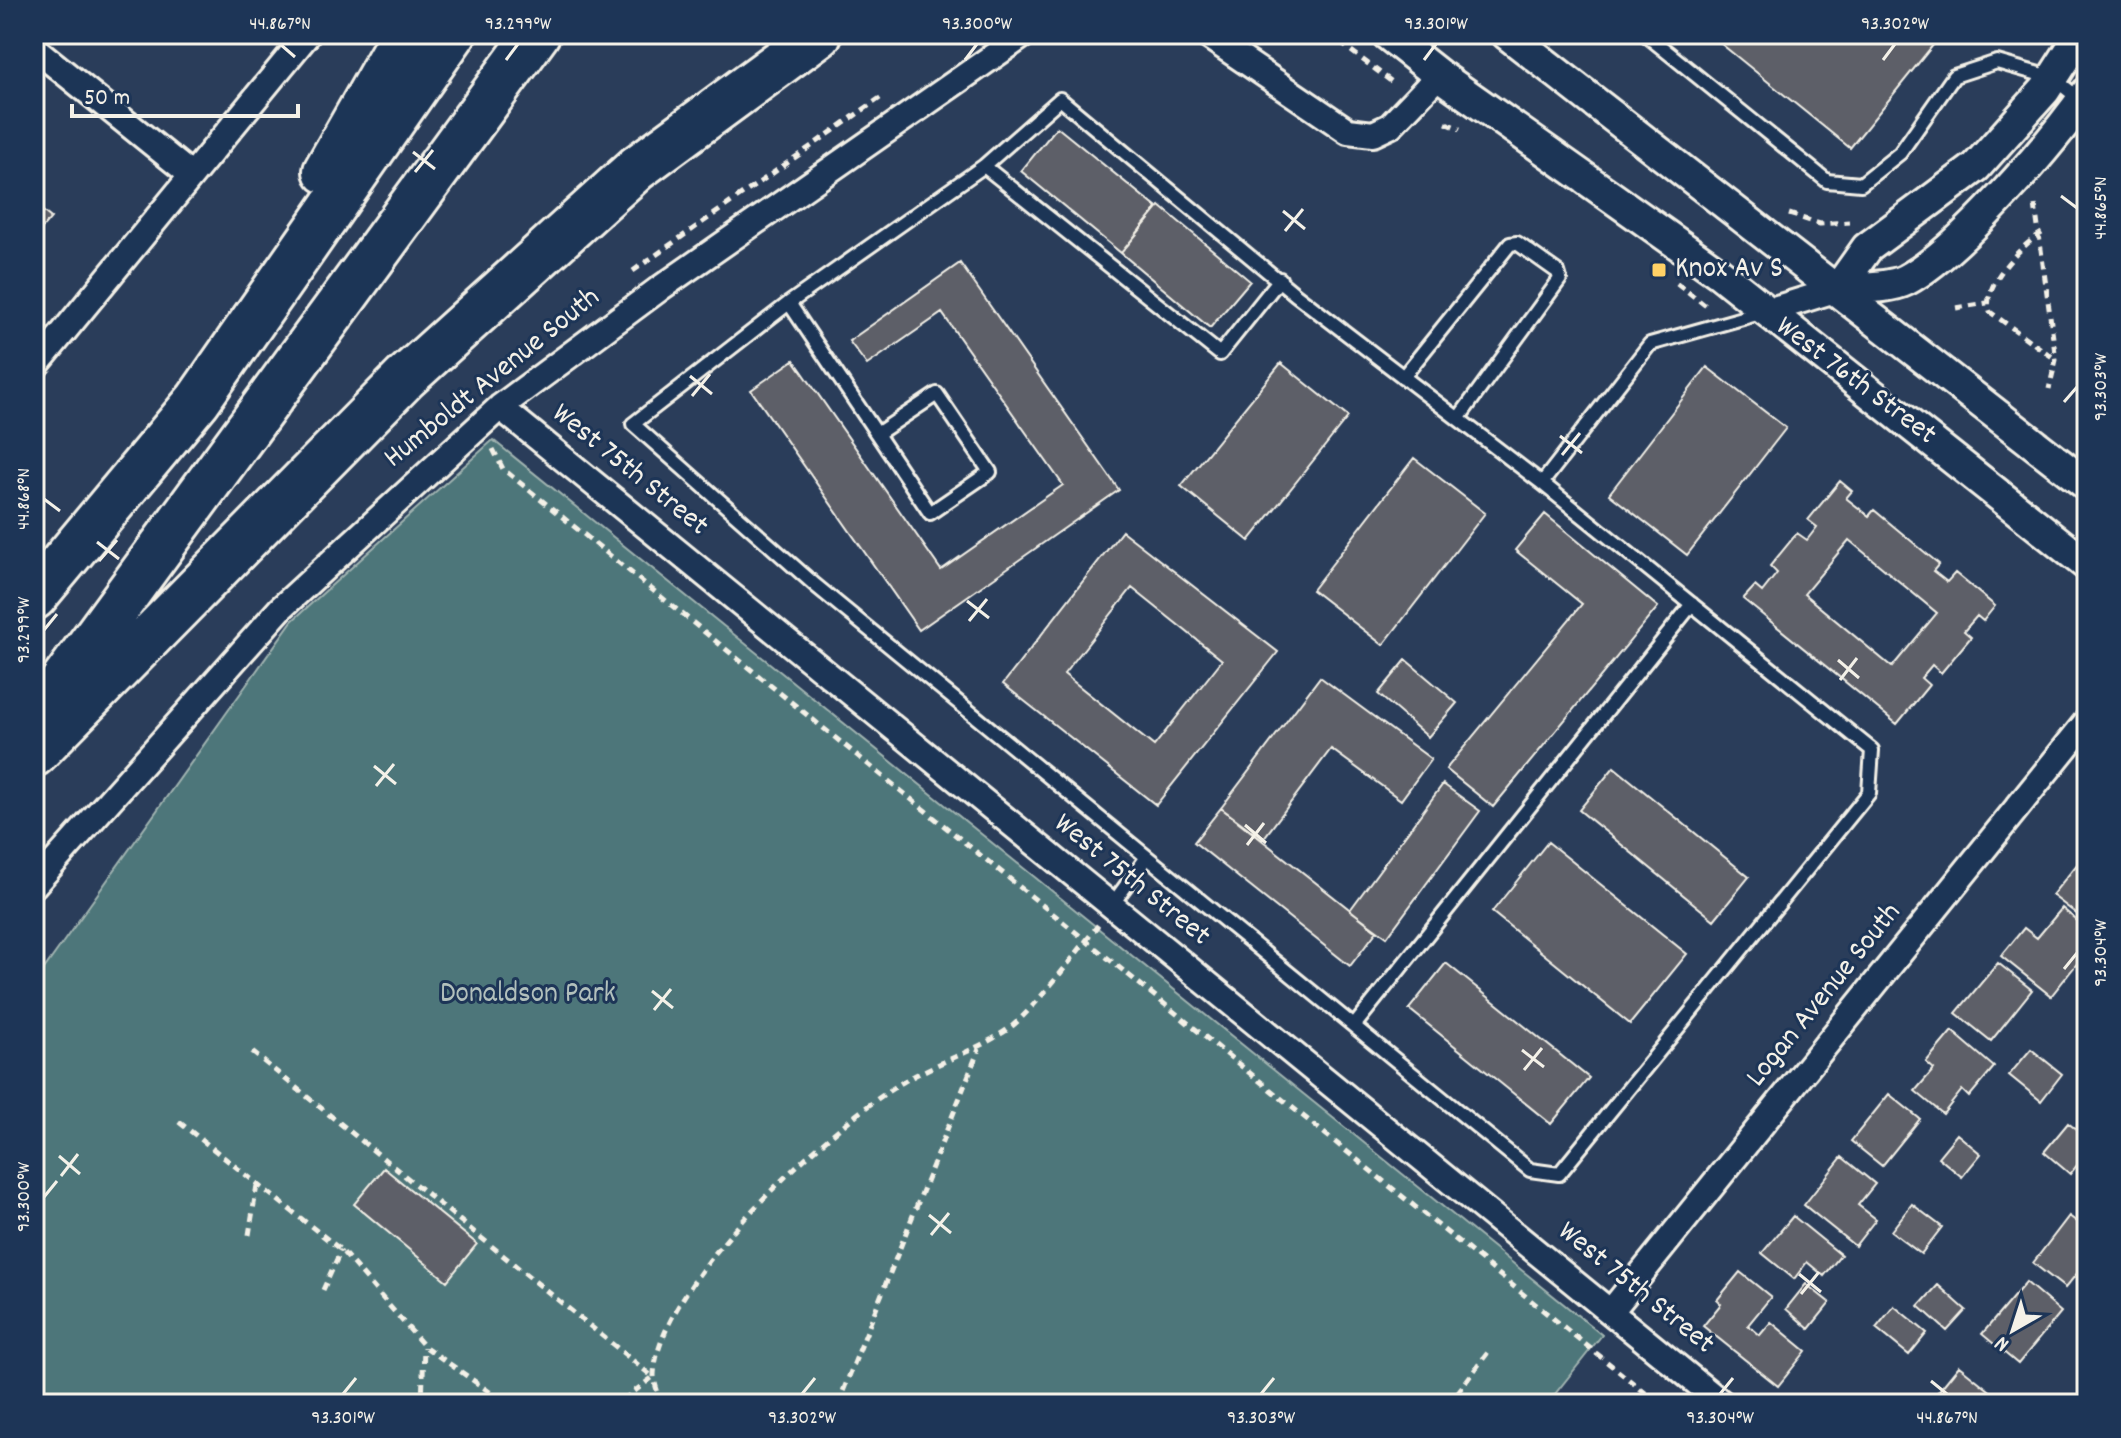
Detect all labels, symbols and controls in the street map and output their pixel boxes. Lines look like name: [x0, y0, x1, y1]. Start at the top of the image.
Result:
text: 44.867°N: [249, 11, 311, 39]
text: 93.299°W: [485, 11, 552, 39]
text: 93.300°W: [942, 11, 1012, 39]
text: 93.301°W: [1404, 11, 1468, 39]
text: 93.302°W: [1861, 11, 1929, 39]
scale bar: [72, 68, 298, 118]
text: 50 m: [84, 82, 130, 116]
text: 44.865°N: [2088, 176, 2116, 240]
place label: Knox Av S: [1675, 249, 1783, 292]
marker: Knox Av S: [1650, 261, 1668, 279]
street label: Humboldt Avenue South: [375, 278, 611, 480]
street label: West 76th Street: [1765, 307, 1945, 457]
text: 93.303°W: [2088, 353, 2116, 421]
street label: West 75th Street: [541, 394, 717, 548]
text: 44.868°N: [11, 468, 39, 530]
text: 93.299°W: [11, 596, 39, 663]
street label: West 75th Street: [1043, 804, 1219, 958]
street label: Logan Avenue South: [1737, 894, 1913, 1098]
text: 93.304°W: [2088, 919, 2116, 987]
park label: Donaldson Park: [440, 974, 616, 1017]
text: 93.300°W: [11, 1162, 39, 1232]
street label: West 75th Street: [1547, 1212, 1723, 1366]
north arrow: [1973, 1290, 2053, 1370]
text: N: [1989, 1327, 2017, 1358]
text: 93.301°W: [311, 1405, 375, 1433]
text: 93.302°W: [768, 1405, 836, 1433]
text: 93.303°W: [1227, 1405, 1295, 1433]
text: 93.304°W: [1686, 1405, 1754, 1433]
text: 44.867°N: [1916, 1405, 1978, 1433]

